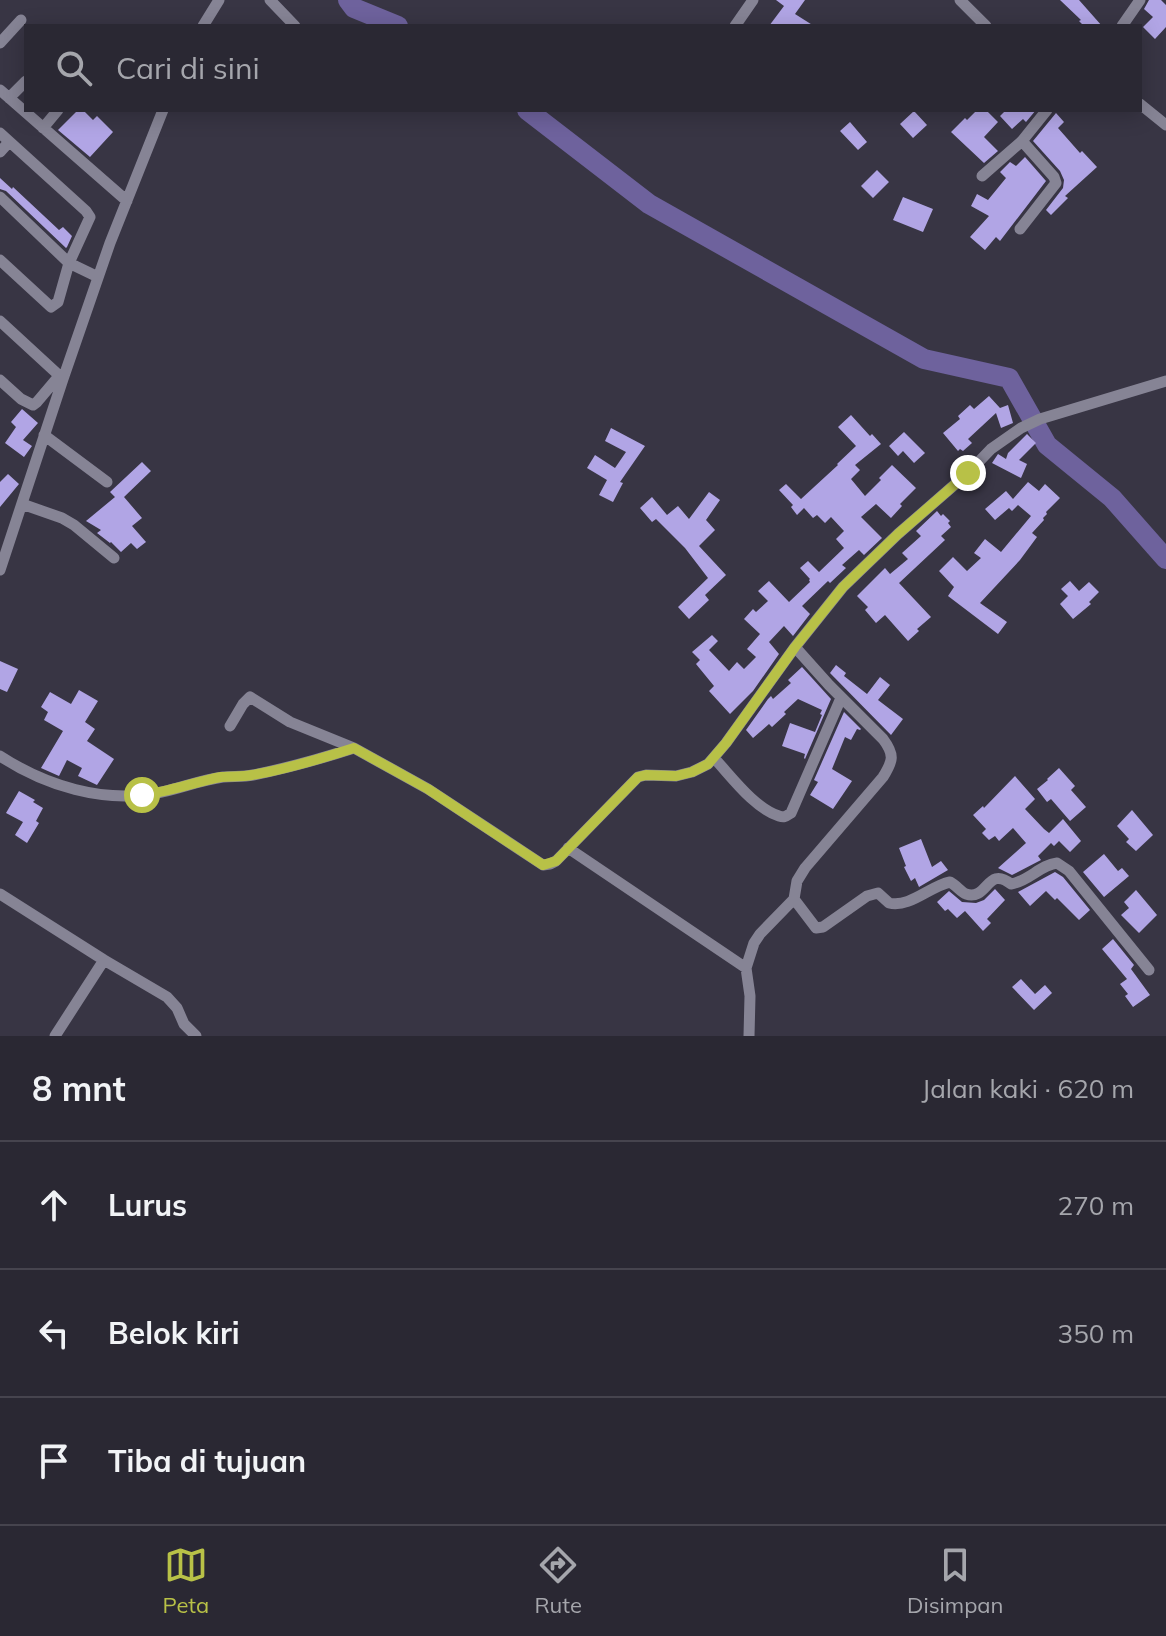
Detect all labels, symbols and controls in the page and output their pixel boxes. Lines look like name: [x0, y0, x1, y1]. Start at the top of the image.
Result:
search box: [24, 24, 1142, 112]
icon: search: [52, 46, 96, 90]
text: Cari di sini: [116, 49, 260, 87]
route end: [950, 455, 986, 491]
route start: [124, 777, 160, 813]
text: 8 mnt: [32, 1067, 126, 1110]
text: Jalan kaki · 620 m: [922, 1072, 1134, 1105]
icon: ahead: [32, 1183, 76, 1227]
text: Lurus: [108, 1186, 187, 1224]
text: 270 m: [1058, 1189, 1134, 1222]
icon: left: [32, 1311, 76, 1355]
text: Belok kiri: [108, 1314, 240, 1352]
text: 350 m: [1058, 1317, 1134, 1350]
icon: arrive: [32, 1439, 76, 1483]
text: Tiba di tujuan: [108, 1442, 306, 1480]
tab: Peta: [163, 1543, 209, 1619]
tab: Rute: [534, 1543, 582, 1619]
tab: Disimpan: [907, 1543, 1003, 1619]

